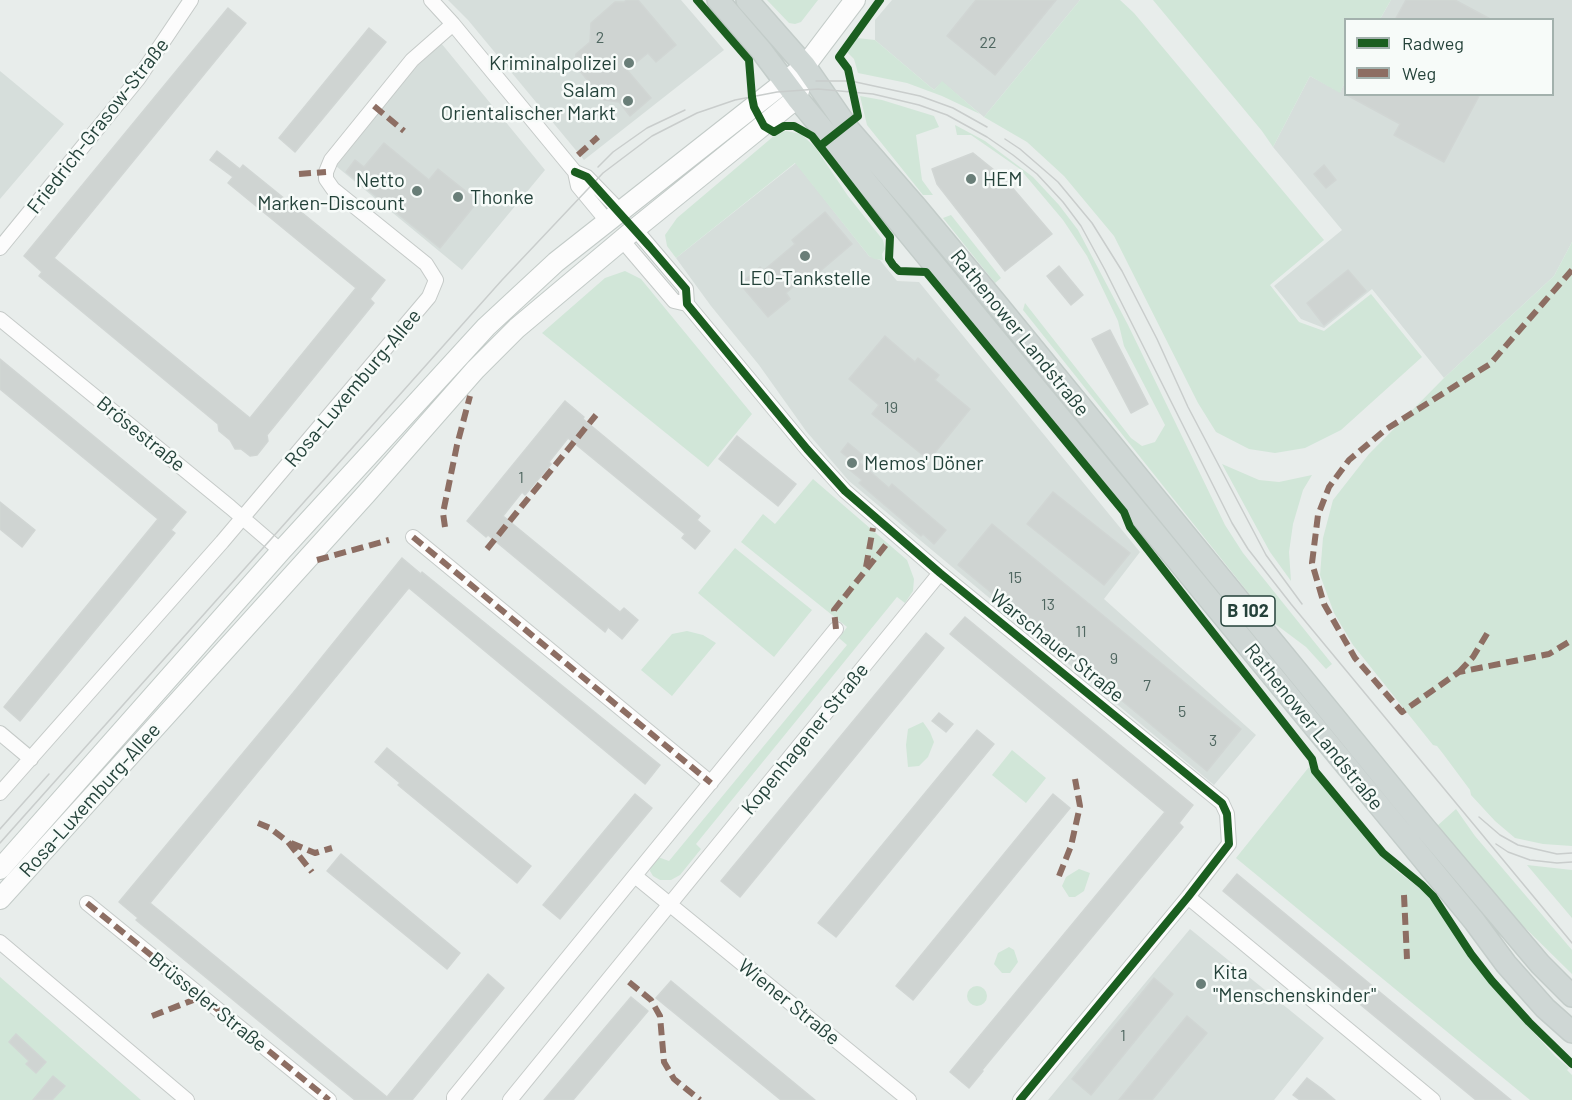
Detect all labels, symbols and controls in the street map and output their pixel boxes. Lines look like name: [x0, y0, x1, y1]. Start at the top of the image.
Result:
legend: [1344, 18, 1554, 96]
house number: 2: [596, 28, 604, 48]
text: Radweg: [1402, 32, 1464, 54]
street label: Friedrich-Grasow-Straße: [22, 33, 174, 219]
house number: 22: [979, 33, 997, 53]
place label: Kriminalpolizei: [489, 51, 617, 75]
marker: Kriminalpolizei: [622, 56, 636, 70]
text: Weg: [1402, 62, 1436, 84]
place label: Salam Orientalischer Markt: [441, 78, 616, 125]
marker: Salam Orientalischer Markt: [621, 94, 635, 108]
place label: HEM: [983, 167, 1022, 191]
place label: Netto Marken-Discount: [257, 168, 405, 215]
marker: HEM: [964, 172, 978, 186]
marker: Netto Marken-Discount: [410, 184, 424, 198]
place label: Thonke: [470, 185, 534, 209]
marker: Thonke: [451, 190, 465, 204]
street label: Rathenower Landstraße: [945, 245, 1095, 421]
marker: LEO-Tankstelle: [798, 249, 812, 263]
place label: LEO-Tankstelle: [739, 266, 871, 290]
street label: Rosa-Luxemburg-Allee: [280, 304, 426, 472]
street label: Brösestraße: [92, 391, 190, 477]
house number: 19: [884, 398, 898, 418]
place label: Memos' Döner: [864, 451, 984, 475]
marker: Memos' Döner: [845, 456, 859, 470]
house number: 1: [518, 468, 524, 488]
house number: 15: [1008, 568, 1022, 588]
street label: Warschauer Straße: [985, 584, 1129, 708]
house number: 13: [1041, 595, 1055, 615]
road number: B 102: [1221, 596, 1275, 626]
house number: 11: [1075, 622, 1087, 642]
street label: Rathenower Landstraße: [1239, 639, 1389, 815]
house number: 9: [1110, 649, 1118, 669]
street label: Kopenhagener Straße: [736, 658, 874, 820]
house number: 7: [1143, 676, 1151, 696]
house number: 5: [1178, 702, 1186, 722]
street label: Rosa-Luxemburg-Allee: [14, 718, 166, 882]
house number: 3: [1209, 731, 1217, 751]
street label: Brüsseler Straße: [144, 947, 272, 1057]
street label: Wiener Straße: [733, 954, 845, 1050]
place label: Kita "Menschenskinder": [1213, 960, 1376, 1007]
marker: Kita "Menschenskinder": [1194, 977, 1208, 991]
house number: 1: [1120, 1026, 1126, 1046]

